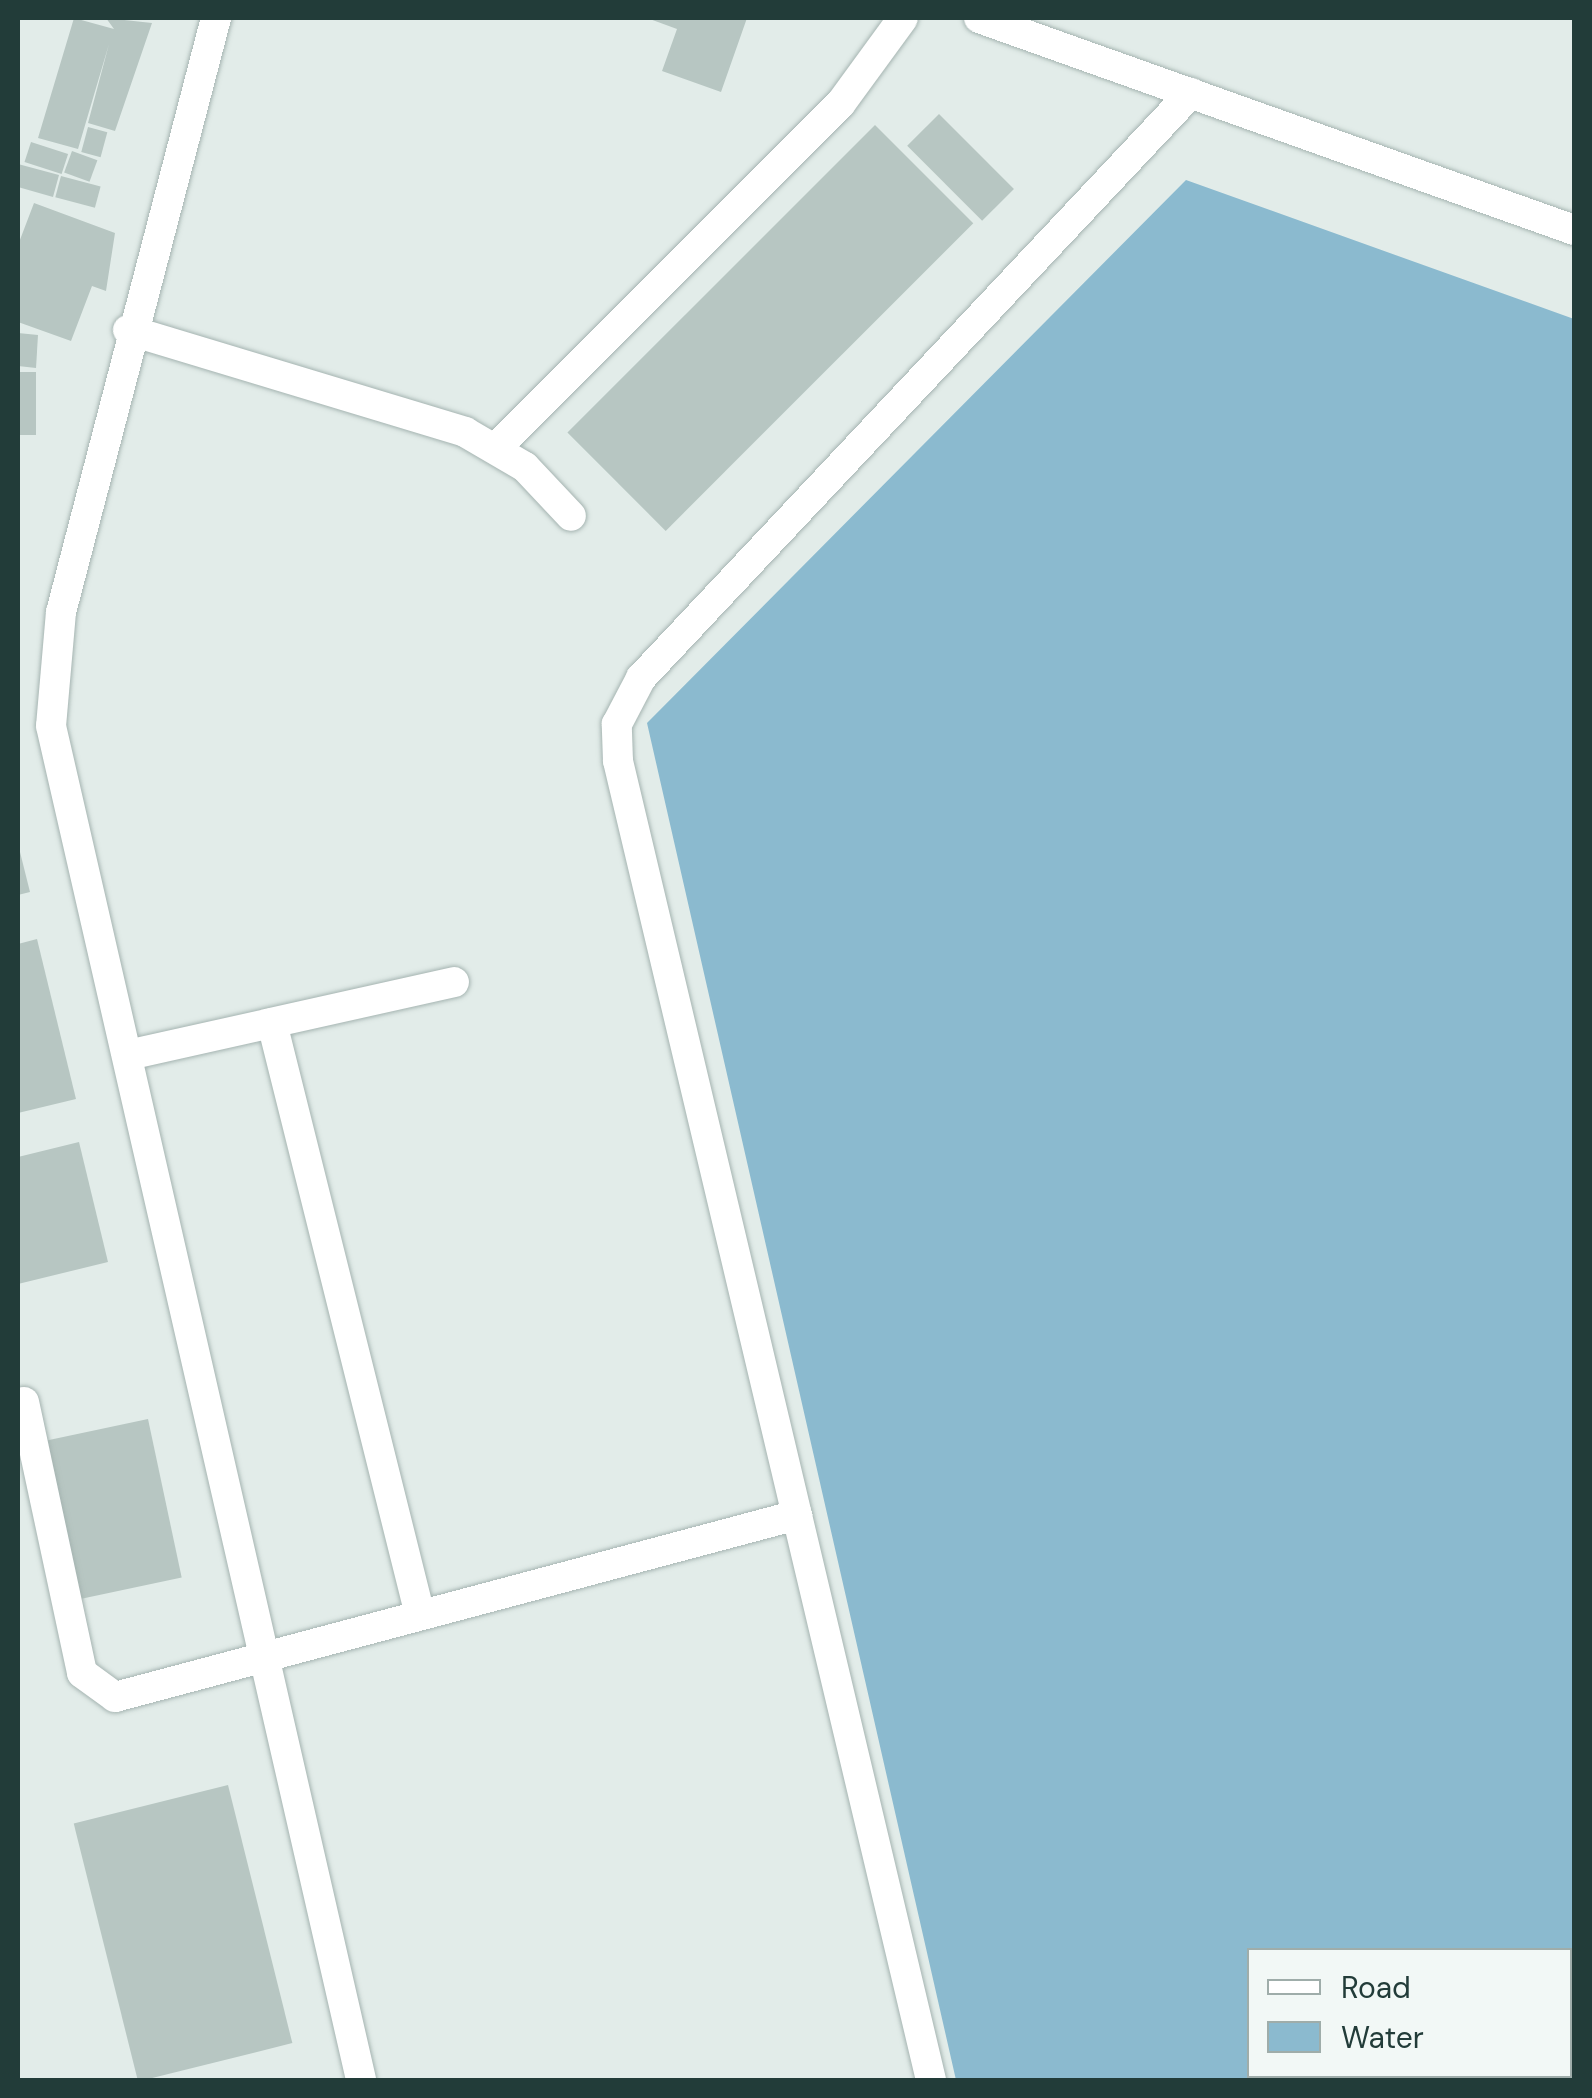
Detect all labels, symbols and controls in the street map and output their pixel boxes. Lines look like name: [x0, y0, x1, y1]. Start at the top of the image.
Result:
legend: [1247, 1948, 1572, 2078]
text: Road: [1341, 1968, 1411, 2007]
text: Water: [1341, 2018, 1424, 2057]

